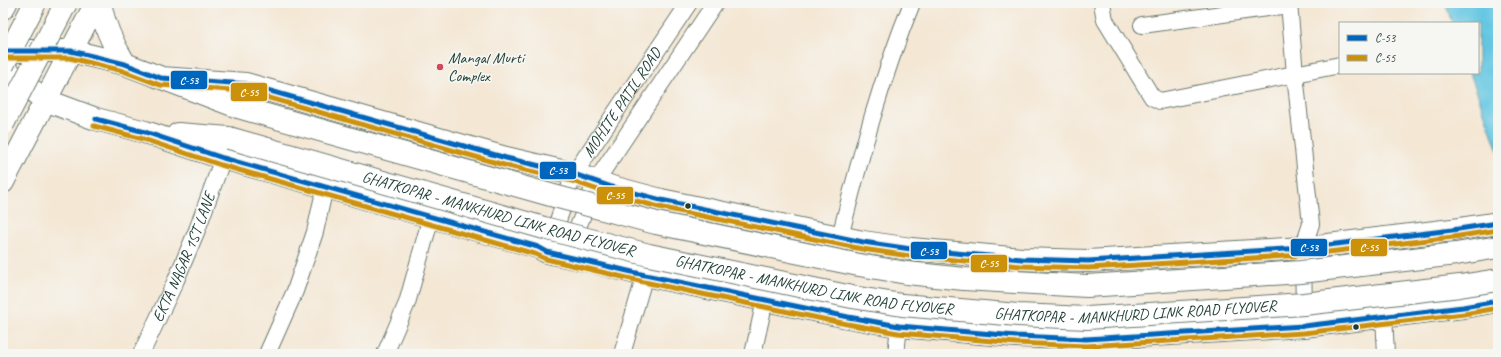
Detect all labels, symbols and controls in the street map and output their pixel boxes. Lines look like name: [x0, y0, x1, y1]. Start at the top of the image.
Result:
legend: [1339, 22, 1479, 74]
text: C-53: [1375, 30, 1397, 46]
street label: MOHITE PATIL ROAD: [578, 43, 667, 161]
place label: Mangal Murti Complex: [448, 48, 526, 86]
text: C-55: [1375, 50, 1396, 66]
marker: Mangal Murti Complex: [435, 62, 445, 72]
line badge: C-53: [170, 70, 208, 90]
text: C-53: [180, 73, 199, 87]
line badge: C-55: [230, 82, 268, 102]
text: C-55: [240, 85, 259, 99]
line badge: C-53: [539, 161, 577, 180]
text: C-53: [549, 163, 568, 177]
street label: GHATKOPAR - MANKHURD LINK ROAD FLYOVER: [360, 167, 639, 262]
line badge: C-55: [596, 186, 634, 205]
street label: EKTA NAGAR 1ST LANE: [148, 188, 220, 325]
text: C-55: [606, 188, 625, 202]
unlabelled marker: [683, 201, 693, 211]
line badge: C-53: [1290, 238, 1328, 257]
line badge: C-55: [1350, 238, 1388, 257]
text: C-53: [1300, 240, 1319, 254]
text: C-55: [1360, 240, 1379, 254]
line badge: C-53: [910, 241, 948, 260]
text: C-53: [920, 244, 939, 258]
street label: GHATKOPAR - MANKHURD LINK ROAD FLYOVER: [673, 251, 956, 320]
line badge: C-55: [970, 254, 1008, 273]
text: C-55: [980, 256, 999, 270]
street label: GHATKOPAR - MANKHURD LINK ROAD FLYOVER: [994, 296, 1279, 328]
unlabelled marker: [1351, 322, 1361, 332]

